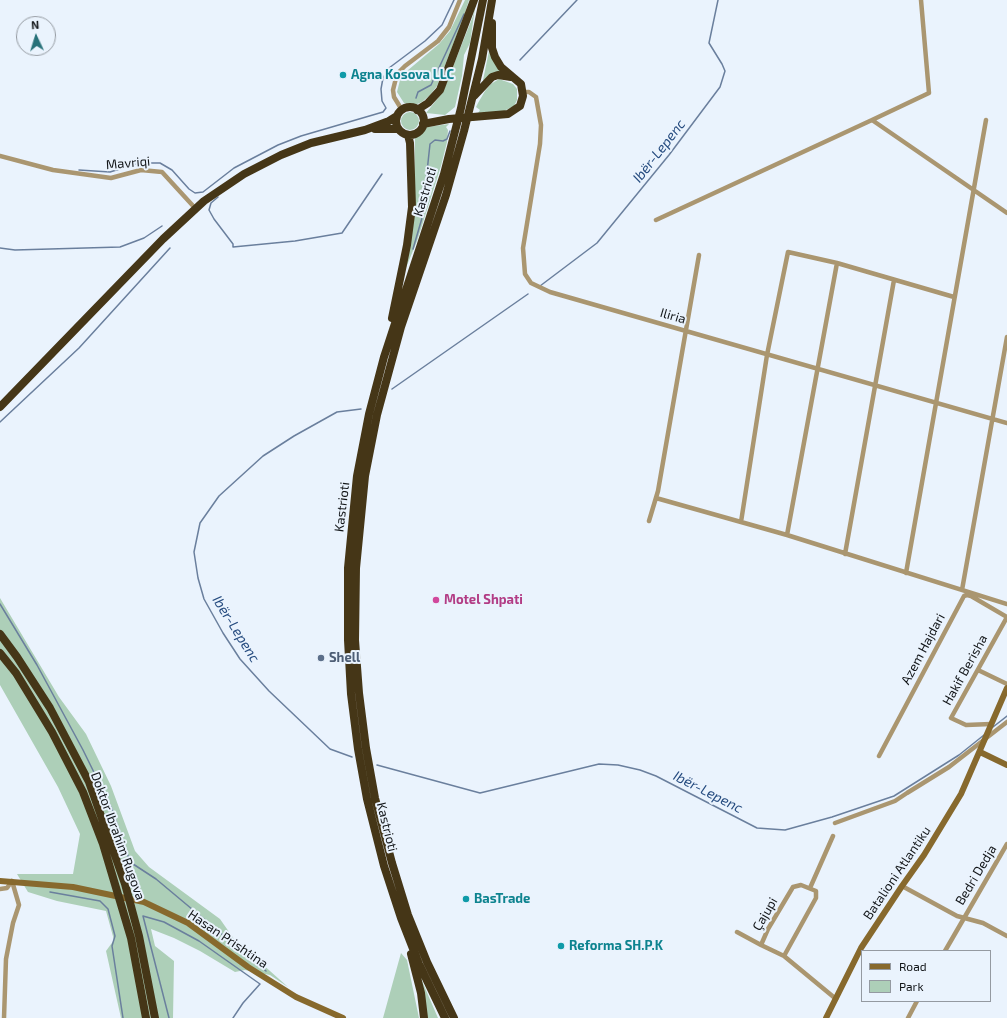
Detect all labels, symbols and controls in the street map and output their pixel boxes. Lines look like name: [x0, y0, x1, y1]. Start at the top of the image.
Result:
north arrow: [16, 16, 56, 56]
text: N: [31, 18, 40, 31]
place label: Agna Kosova LLC: [351, 67, 454, 83]
marker: Agna Kosova LLC: [338, 70, 348, 80]
water label: Ibër-Lepenc: [629, 116, 689, 186]
street label: Mavriqi: [105, 153, 151, 173]
street label: Kastrioti: [410, 166, 440, 218]
street label: Iliria: [658, 305, 688, 327]
street label: Kastrioti: [331, 481, 353, 533]
place label: Motel Shpati: [444, 592, 523, 608]
water label: Ibër-Lepenc: [209, 593, 263, 665]
marker: Motel Shpati: [431, 595, 441, 605]
street label: Azem Hajdari: [898, 611, 948, 687]
street label: Hakif Berisha: [939, 632, 991, 708]
place label: Shell: [329, 650, 360, 666]
marker: Shell: [316, 653, 326, 663]
water label: Ibër-Lepenc: [671, 767, 745, 817]
street label: Doktor Ibrahim Rugova: [88, 770, 148, 902]
street label: Kastrioti: [373, 801, 401, 853]
street label: Batalioni Atlantiku: [860, 823, 934, 923]
street label: Bedri Dedja: [952, 842, 1000, 908]
place label: BasTrade: [474, 891, 530, 907]
marker: BasTrade: [461, 894, 471, 904]
street label: Çajupi: [749, 895, 781, 933]
street label: Hasan Prishtina: [185, 906, 271, 972]
place label: Reforma SH.P.K: [569, 938, 663, 954]
marker: Reforma SH.P.K: [556, 941, 566, 951]
legend: [861, 950, 991, 1002]
text: Road: [899, 959, 927, 973]
text: Park: [899, 979, 924, 993]

